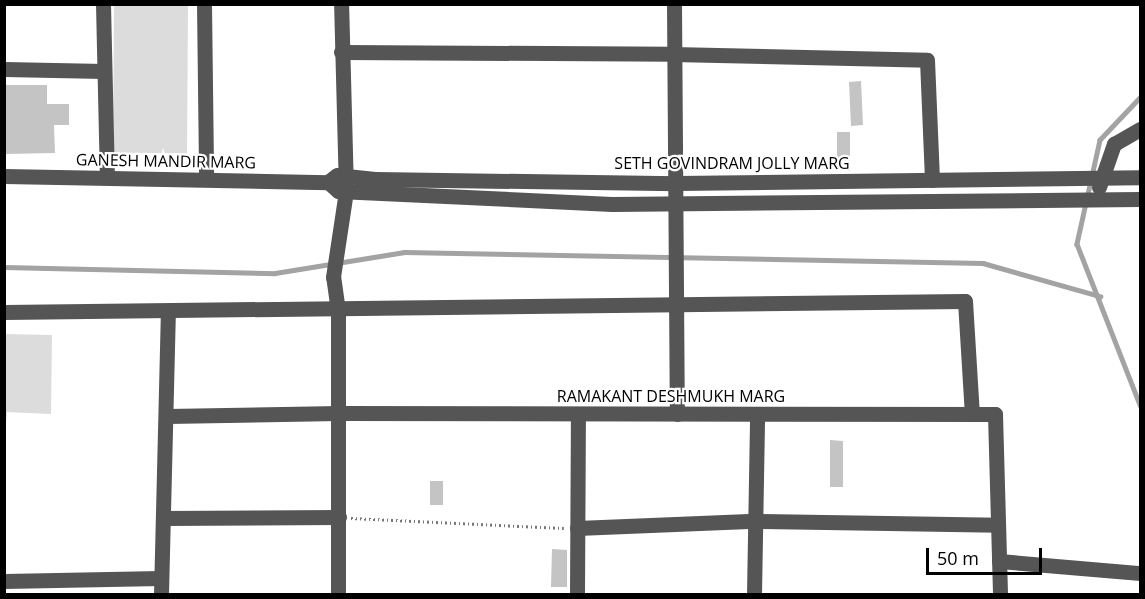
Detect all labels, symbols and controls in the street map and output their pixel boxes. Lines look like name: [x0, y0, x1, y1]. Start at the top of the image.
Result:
street label: GANESH MANDIR MARG: [76, 150, 256, 172]
street label: SETH GOVINDRAM JOLLY MARG: [614, 153, 850, 173]
street label: RAMAKANT DESHMUKH MARG: [557, 386, 785, 406]
scale bar: [929, 536, 1044, 574]
text: 50 m: [937, 546, 979, 570]

